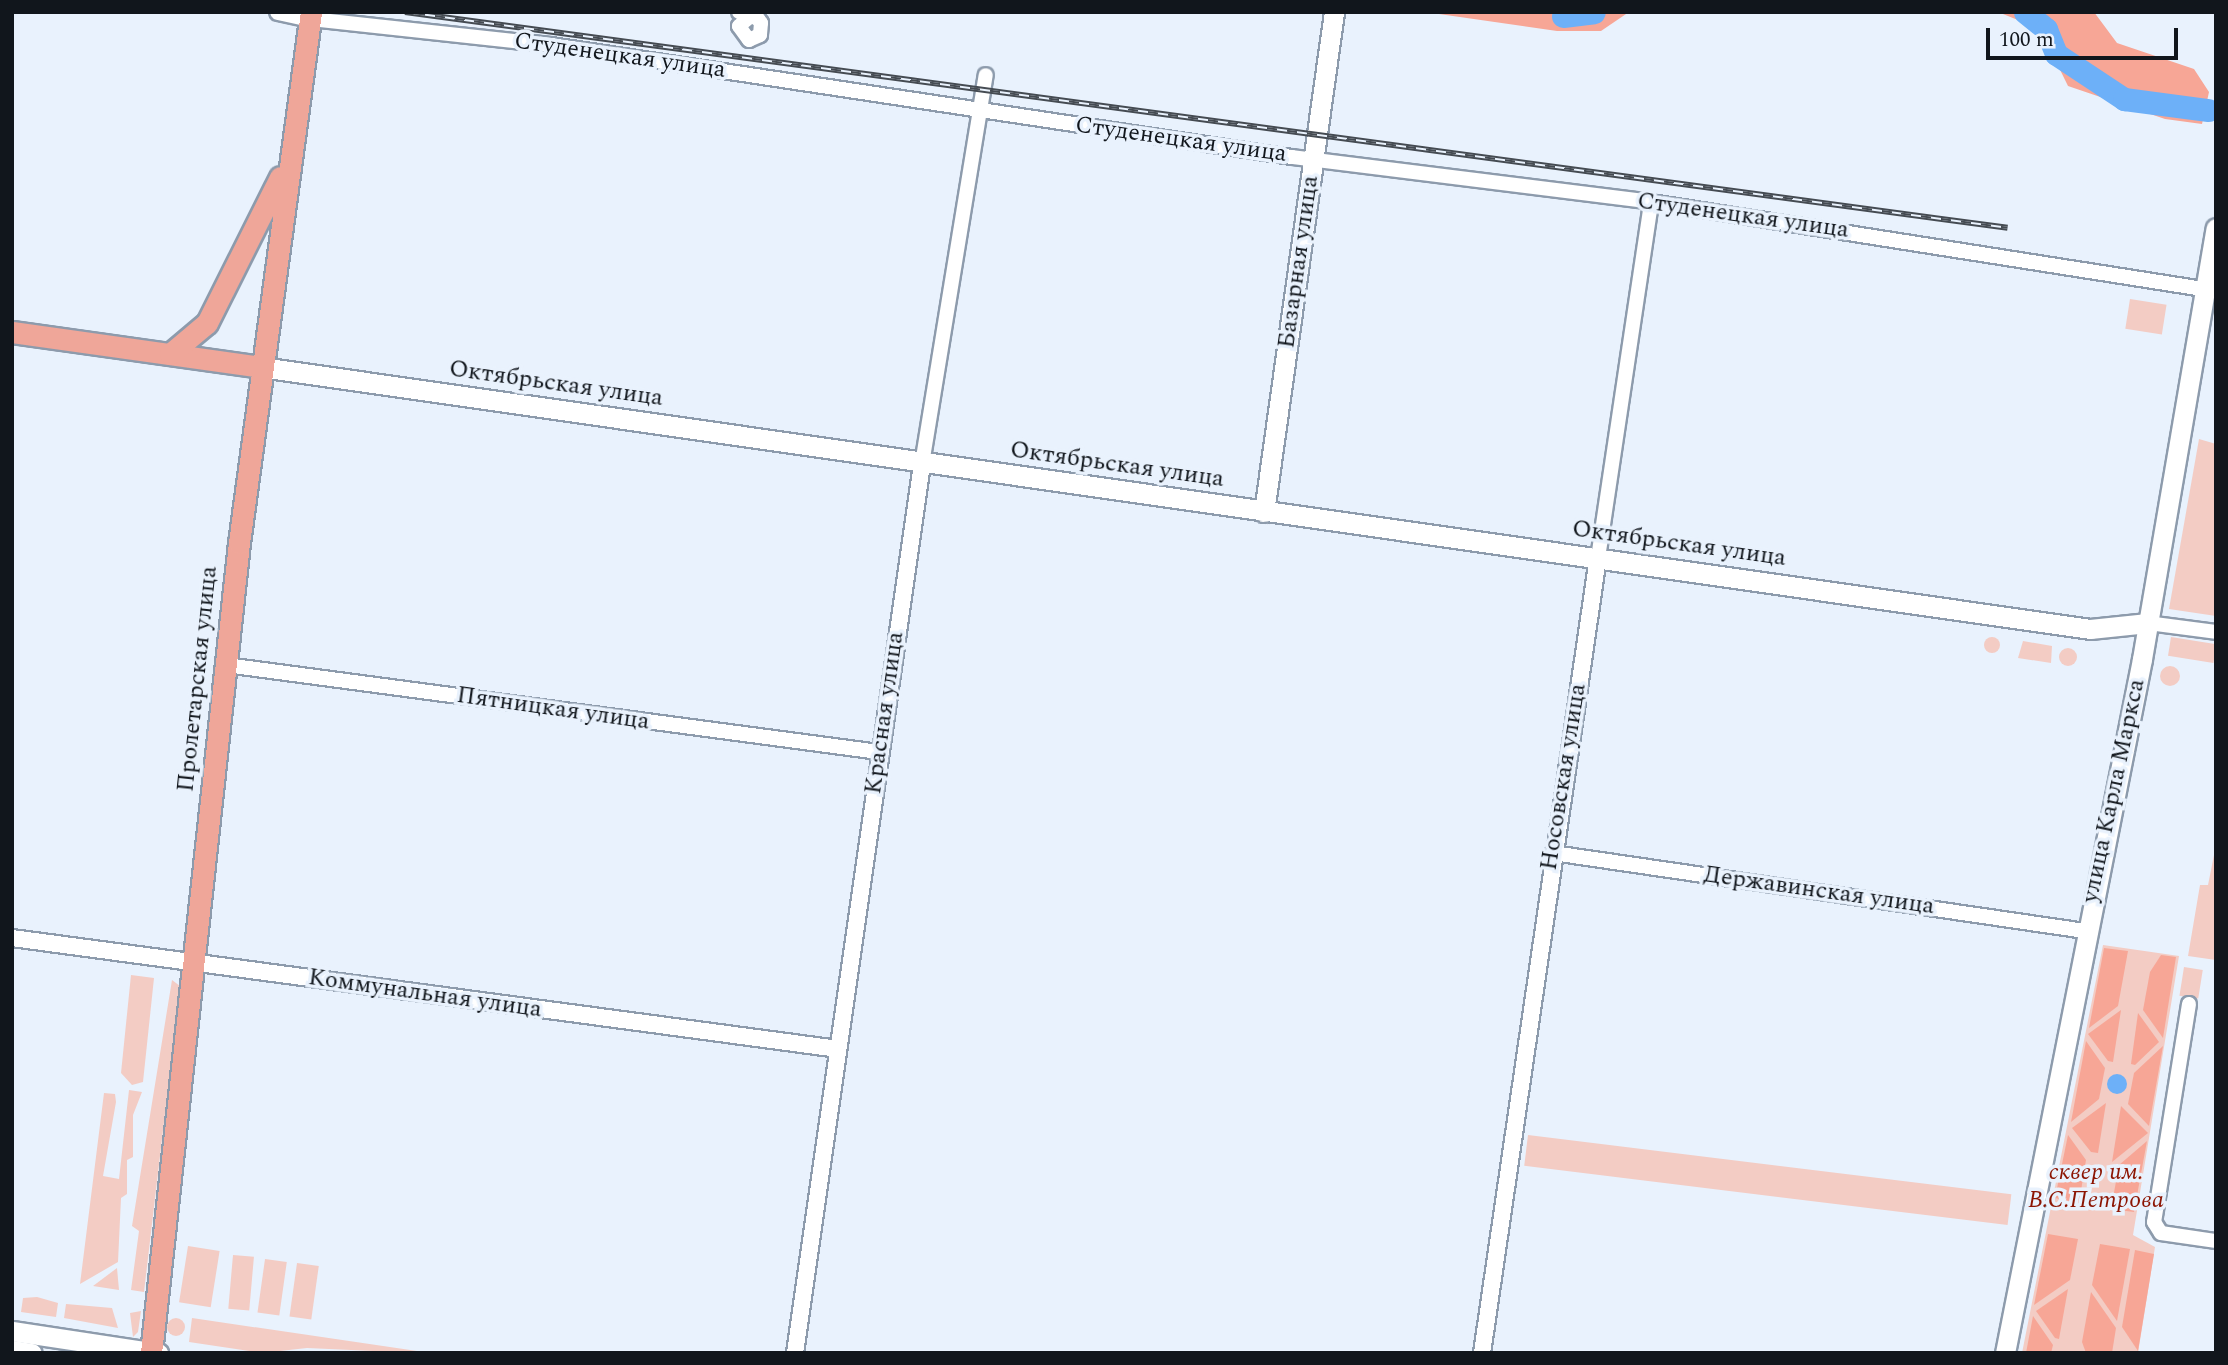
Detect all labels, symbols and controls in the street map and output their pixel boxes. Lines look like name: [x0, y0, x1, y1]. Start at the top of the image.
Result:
scale bar: [1990, 14, 2182, 58]
text: 100 m: [1999, 24, 2054, 56]
street label: Студенецкая улица: [512, 27, 728, 85]
street label: Студенецкая улица: [1073, 111, 1289, 169]
street label: Базарная улица: [1273, 174, 1325, 350]
street label: Студенецкая улица: [1635, 187, 1851, 245]
street label: Октябрьская улица: [447, 355, 665, 413]
street label: Октябрьская улица: [1008, 436, 1226, 494]
street label: Октябрьская улица: [1570, 515, 1788, 573]
street label: Пролетарская улица: [172, 565, 224, 793]
street label: Красная улица: [859, 630, 911, 796]
street label: улица Карла Маркса: [2076, 677, 2152, 905]
street label: Пятницкая улица: [455, 681, 651, 737]
street label: Носовская улица: [1535, 682, 1593, 872]
street label: Державинская улица: [1702, 861, 1936, 921]
street label: Коммунальная улица: [306, 963, 544, 1025]
park label: сквер им. В.С.Петрова: [2028, 1159, 2164, 1215]

